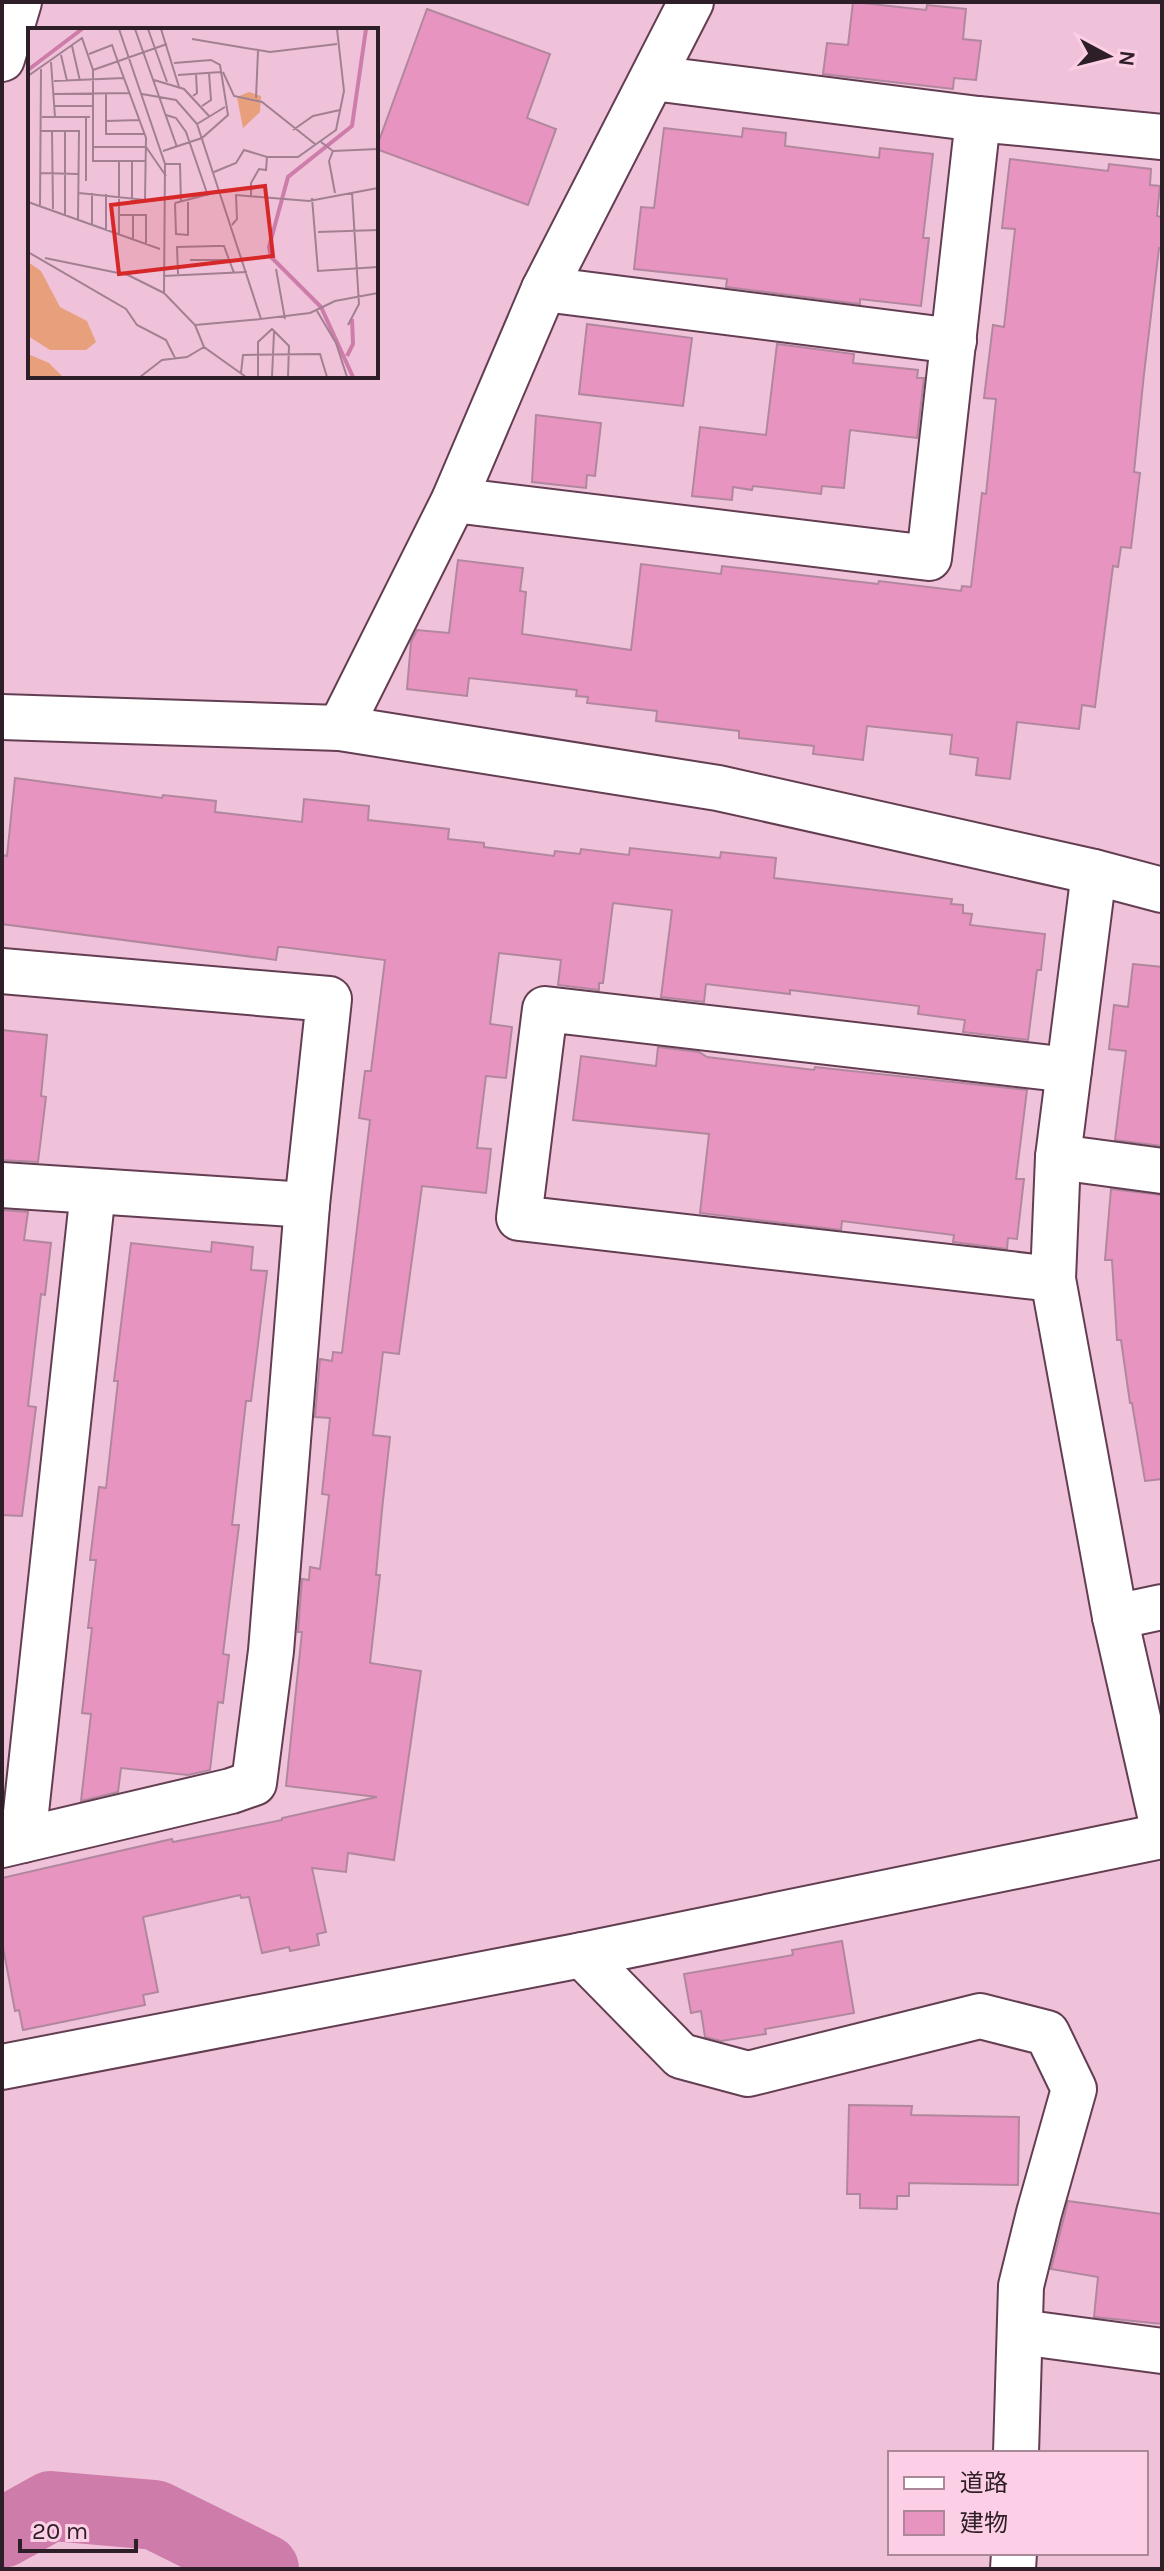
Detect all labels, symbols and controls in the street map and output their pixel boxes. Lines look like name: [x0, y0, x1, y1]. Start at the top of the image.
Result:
north arrow: [1068, 16, 1148, 96]
inset map: [28, 28, 378, 378]
text: N: [1113, 49, 1141, 68]
legend: [888, 2451, 1148, 2555]
text: 道路: [960, 2469, 1008, 2497]
scale bar: [20, 2503, 136, 2553]
text: 建物: [960, 2509, 1008, 2537]
text: 20 m: [32, 2517, 88, 2545]

